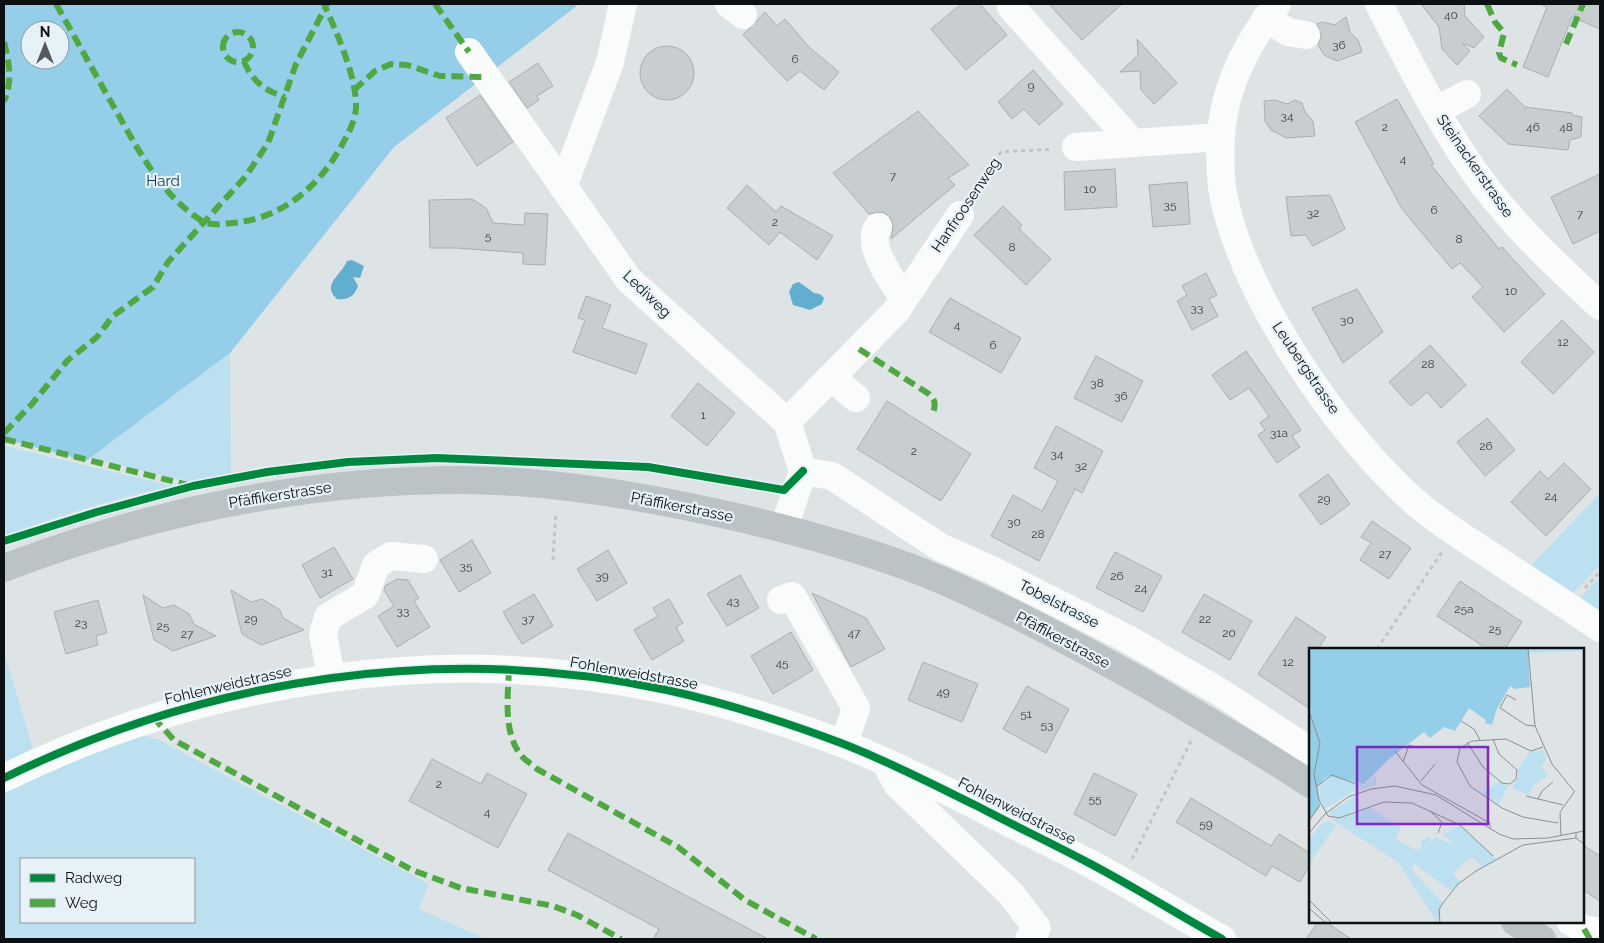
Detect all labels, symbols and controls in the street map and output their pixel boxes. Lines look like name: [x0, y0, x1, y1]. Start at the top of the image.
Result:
house number: 40: [1444, 8, 1458, 22]
north arrow: [20, 20, 70, 70]
text: N: [40, 24, 50, 40]
house number: 36: [1332, 38, 1346, 52]
house number: 6: [791, 52, 799, 66]
house number: 9: [1027, 79, 1035, 93]
house number: 34: [1281, 109, 1294, 123]
street label: Steinackerstrasse: [1433, 111, 1517, 221]
house number: 2: [1382, 120, 1388, 134]
house number: 46: [1526, 120, 1540, 134]
house number: 48: [1559, 120, 1573, 134]
house number: 4: [1400, 152, 1407, 166]
street label: Hanfroosenweg: [928, 154, 1004, 256]
house number: 7: [890, 169, 897, 183]
park label: Hard: [146, 172, 180, 190]
house number: 10: [1084, 182, 1096, 196]
house number: 35: [1164, 198, 1177, 212]
house number: 6: [1430, 203, 1438, 217]
house number: 32: [1307, 206, 1319, 220]
house number: 7: [1577, 207, 1584, 221]
house number: 2: [772, 215, 778, 229]
house number: 5: [485, 229, 492, 243]
house number: 8: [1455, 232, 1463, 246]
house number: 8: [1008, 240, 1016, 254]
street label: Lediweg: [619, 267, 675, 321]
house number: 10: [1505, 284, 1517, 298]
house number: 33: [1191, 301, 1203, 315]
house number: 30: [1340, 313, 1354, 327]
house number: 4: [954, 318, 961, 332]
street label: Leubergstrasse: [1268, 318, 1344, 418]
house number: 12: [1557, 335, 1569, 349]
house number: 6: [989, 338, 997, 352]
house number: 28: [1421, 357, 1435, 371]
house number: 38: [1090, 376, 1104, 390]
house number: 36: [1114, 389, 1128, 403]
house number: 1: [700, 408, 706, 422]
house number: 31a: [1270, 426, 1288, 440]
house number: 26: [1479, 439, 1493, 453]
house number: 2: [911, 444, 917, 458]
house number: 34: [1051, 447, 1064, 461]
house number: 32: [1075, 459, 1087, 473]
street label: Pfäffikerstrasse: [227, 478, 333, 512]
street label: Pfäffikerstrasse: [629, 488, 735, 526]
house number: 24: [1545, 489, 1558, 503]
house number: 29: [1317, 492, 1331, 506]
house number: 30: [1007, 515, 1021, 529]
house number: 28: [1031, 527, 1045, 541]
house number: 27: [1379, 547, 1392, 561]
house number: 35: [460, 559, 473, 573]
house number: 31: [321, 565, 333, 579]
house number: 39: [595, 569, 609, 583]
house number: 26: [1110, 569, 1124, 583]
street label: Tobelstrasse: [1016, 576, 1102, 632]
house number: 24: [1135, 581, 1148, 595]
house number: 43: [727, 594, 739, 608]
house number: 25a: [1454, 602, 1474, 616]
house number: 33: [397, 604, 409, 618]
street label: Pfäffikerstrasse: [1013, 608, 1113, 672]
house number: 29: [244, 612, 258, 626]
house number: 37: [522, 612, 535, 626]
house number: 22: [1199, 612, 1211, 626]
house number: 23: [75, 616, 87, 630]
house number: 25: [157, 619, 170, 633]
house number: 25: [1489, 622, 1502, 636]
house number: 47: [848, 626, 861, 640]
house number: 20: [1222, 626, 1236, 640]
house number: 27: [181, 627, 194, 641]
inset map: [1309, 648, 1584, 923]
street label: Fohlenweidstrasse: [569, 653, 700, 693]
house number: 12: [1282, 655, 1294, 669]
house number: 45: [775, 656, 789, 670]
street label: Fohlenweidstrasse: [163, 662, 293, 708]
house number: 49: [936, 685, 950, 699]
house number: 51: [1020, 707, 1032, 721]
house number: 53: [1041, 718, 1053, 732]
street label: Fohlenweidstrasse: [955, 774, 1079, 849]
house number: 2: [436, 777, 442, 791]
house number: 55: [1088, 792, 1102, 806]
house number: 4: [484, 805, 491, 819]
house number: 59: [1199, 817, 1213, 831]
legend: [20, 858, 195, 923]
text: Radweg: [65, 869, 122, 887]
text: Weg: [65, 894, 98, 912]

